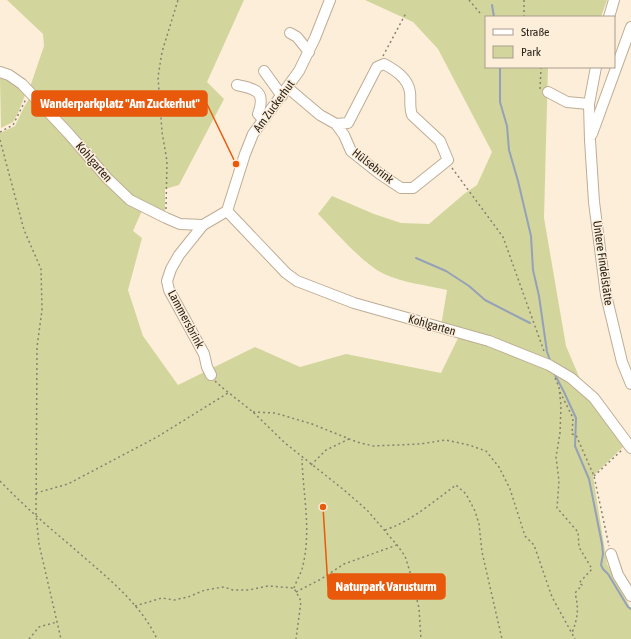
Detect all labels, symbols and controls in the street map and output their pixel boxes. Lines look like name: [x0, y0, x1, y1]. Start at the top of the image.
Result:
legend: [485, 16, 615, 68]
text: Straße: [521, 25, 549, 39]
text: Park: [521, 45, 542, 59]
street label: Am Zuckerhut: [250, 77, 298, 135]
callout: Wanderparkplatz "Am Zuckerhut": [32, 91, 207, 116]
text: Wanderparkplatz "Am Zuckerhut": [39, 96, 200, 111]
street label: Kohlgarten: [73, 139, 115, 185]
street label: Hülsebrink: [349, 145, 397, 187]
street label: Untere Findelstätte: [590, 220, 616, 306]
street label: Lammersbrink: [165, 288, 207, 351]
street label: Kohlgarten: [407, 312, 457, 338]
callout: Naturpark Varusturm: [328, 574, 445, 599]
text: Naturpark Varusturm: [335, 579, 437, 594]

